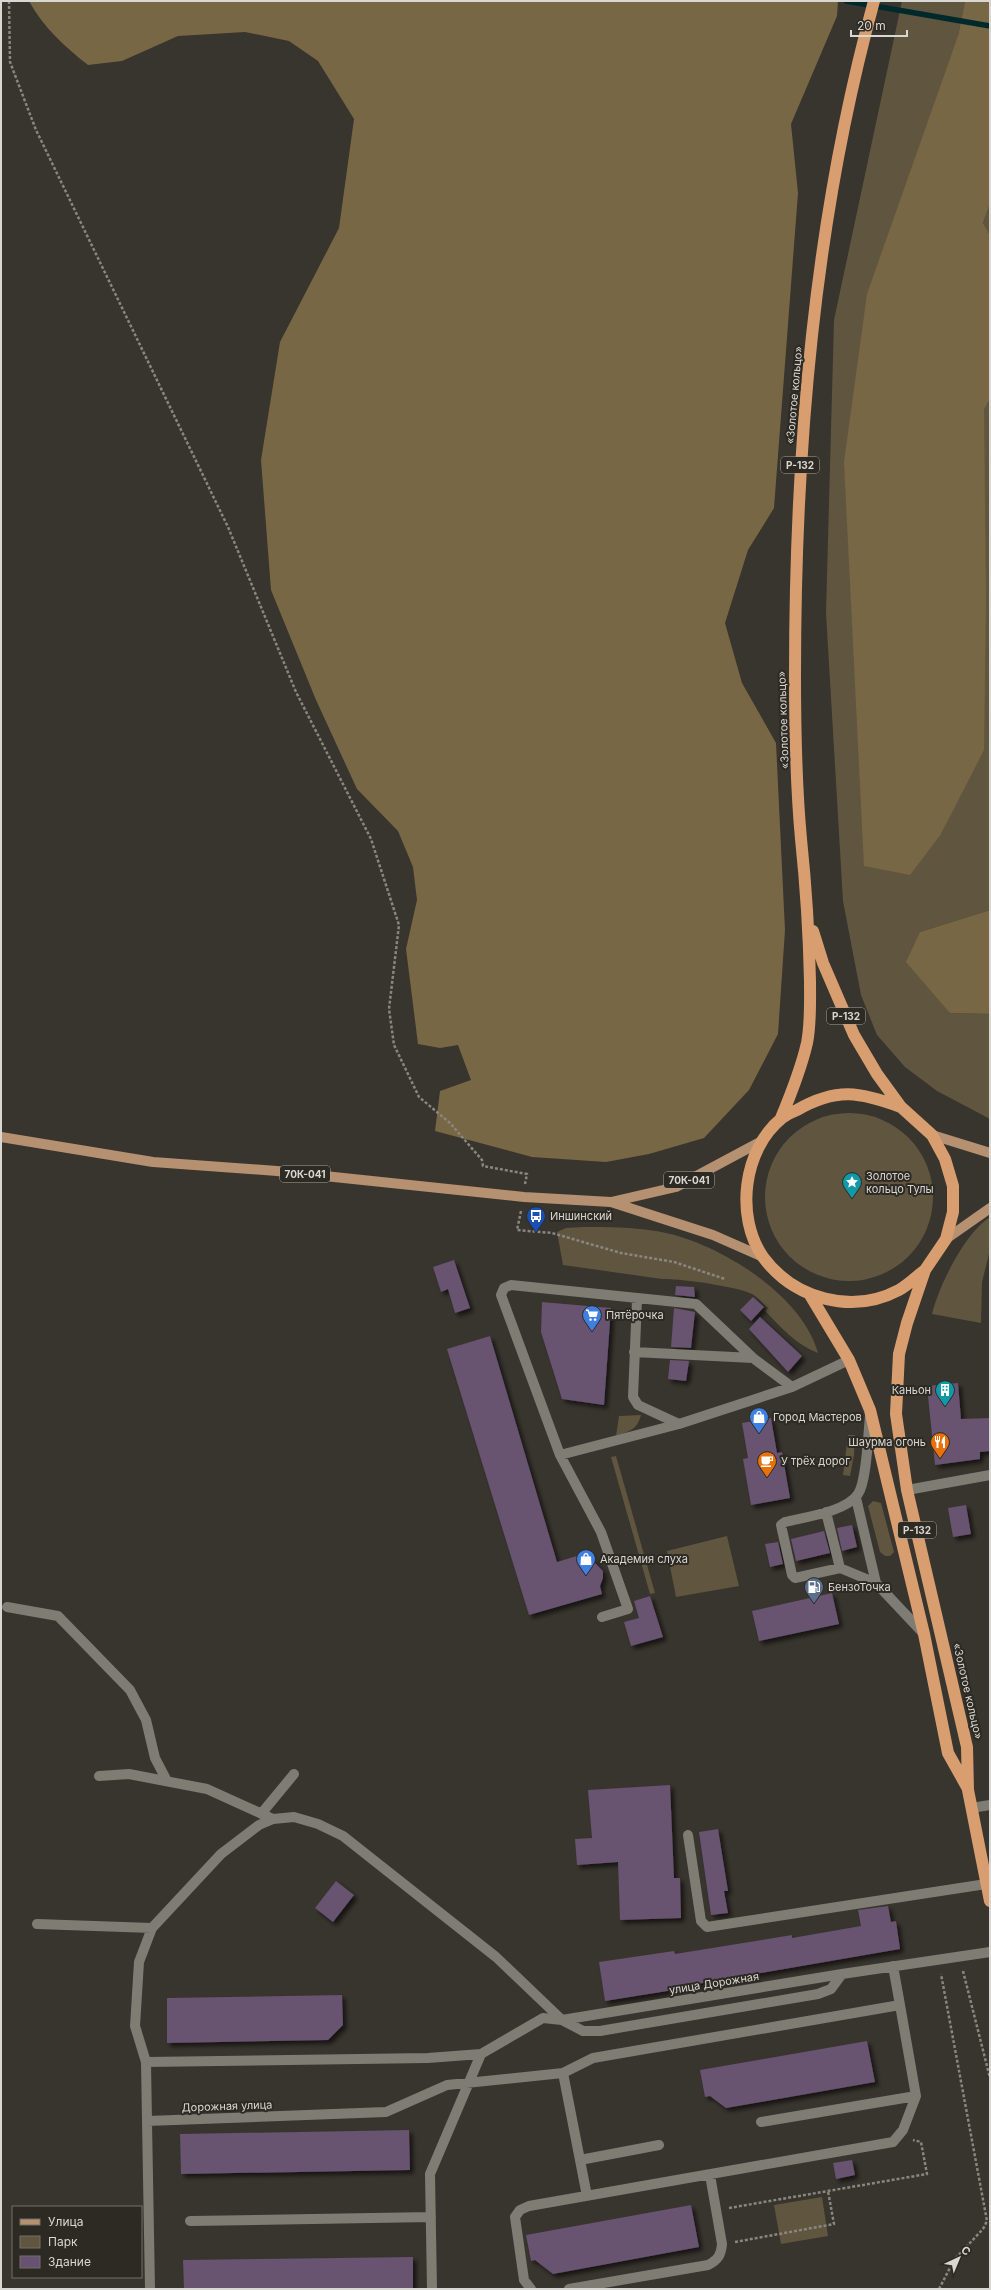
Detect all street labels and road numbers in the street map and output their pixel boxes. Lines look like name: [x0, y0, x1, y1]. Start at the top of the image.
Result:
street label: «Золотое кольцо»: [783, 346, 805, 444]
road number: Р-132: [781, 457, 819, 473]
street label: «Золотое кольцо»: [774, 671, 792, 769]
road number: Р-132: [827, 1008, 865, 1024]
road number: 70К-041: [280, 1166, 330, 1182]
road number: 70К-041: [664, 1172, 714, 1188]
road number: Р-132: [898, 1522, 936, 1538]
street label: «Золотое кольцо»: [950, 1642, 986, 1740]
street label: улица Дорожная: [668, 1969, 760, 1997]
street label: Дорожная улица: [181, 2097, 273, 2115]

